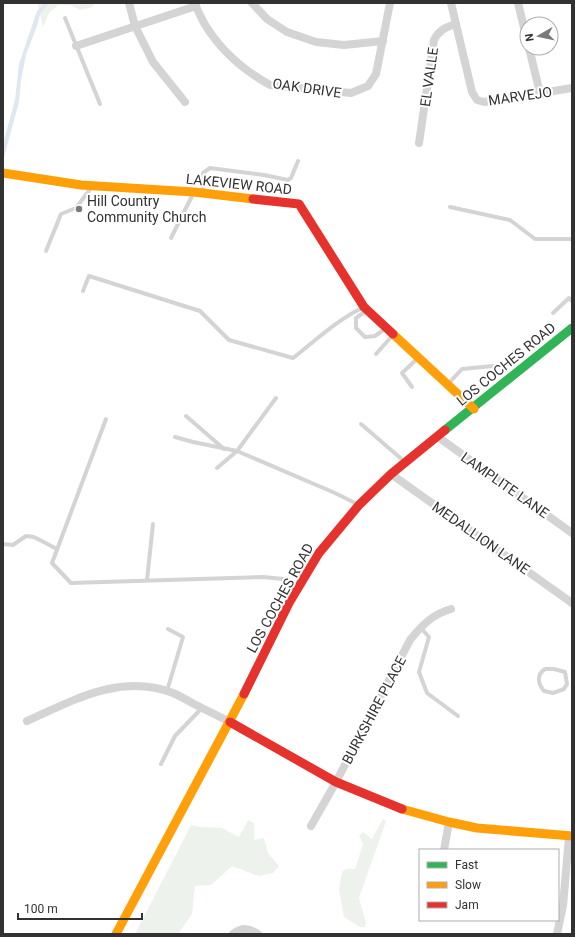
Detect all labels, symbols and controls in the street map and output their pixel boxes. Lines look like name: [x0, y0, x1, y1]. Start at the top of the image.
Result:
north arrow: [519, 16, 559, 56]
text: N: [523, 32, 537, 42]
street label: EL VALLE: [417, 46, 441, 108]
street label: OAK DRIVE: [272, 75, 343, 101]
street label: MARVEJO: [487, 84, 553, 108]
street label: LAKEVIEW ROAD: [185, 170, 293, 198]
place label: Hill Country Community Church: [87, 193, 206, 225]
marker: Hill Country Community Church: [74, 204, 84, 214]
street label: LOS COCHES ROAD: [453, 319, 559, 409]
street label: LAMPLITE LANE: [458, 449, 552, 521]
street label: MEDALLION LANE: [429, 498, 533, 578]
street label: LOS COCHES ROAD: [243, 541, 317, 655]
street label: BURKSHIRE PLACE: [339, 653, 409, 767]
legend: [419, 849, 559, 921]
text: Fast: [455, 858, 478, 872]
text: Slow: [455, 878, 481, 892]
scale bar: [18, 895, 142, 921]
text: Jam: [455, 898, 479, 912]
text: 100 m: [24, 902, 58, 916]

